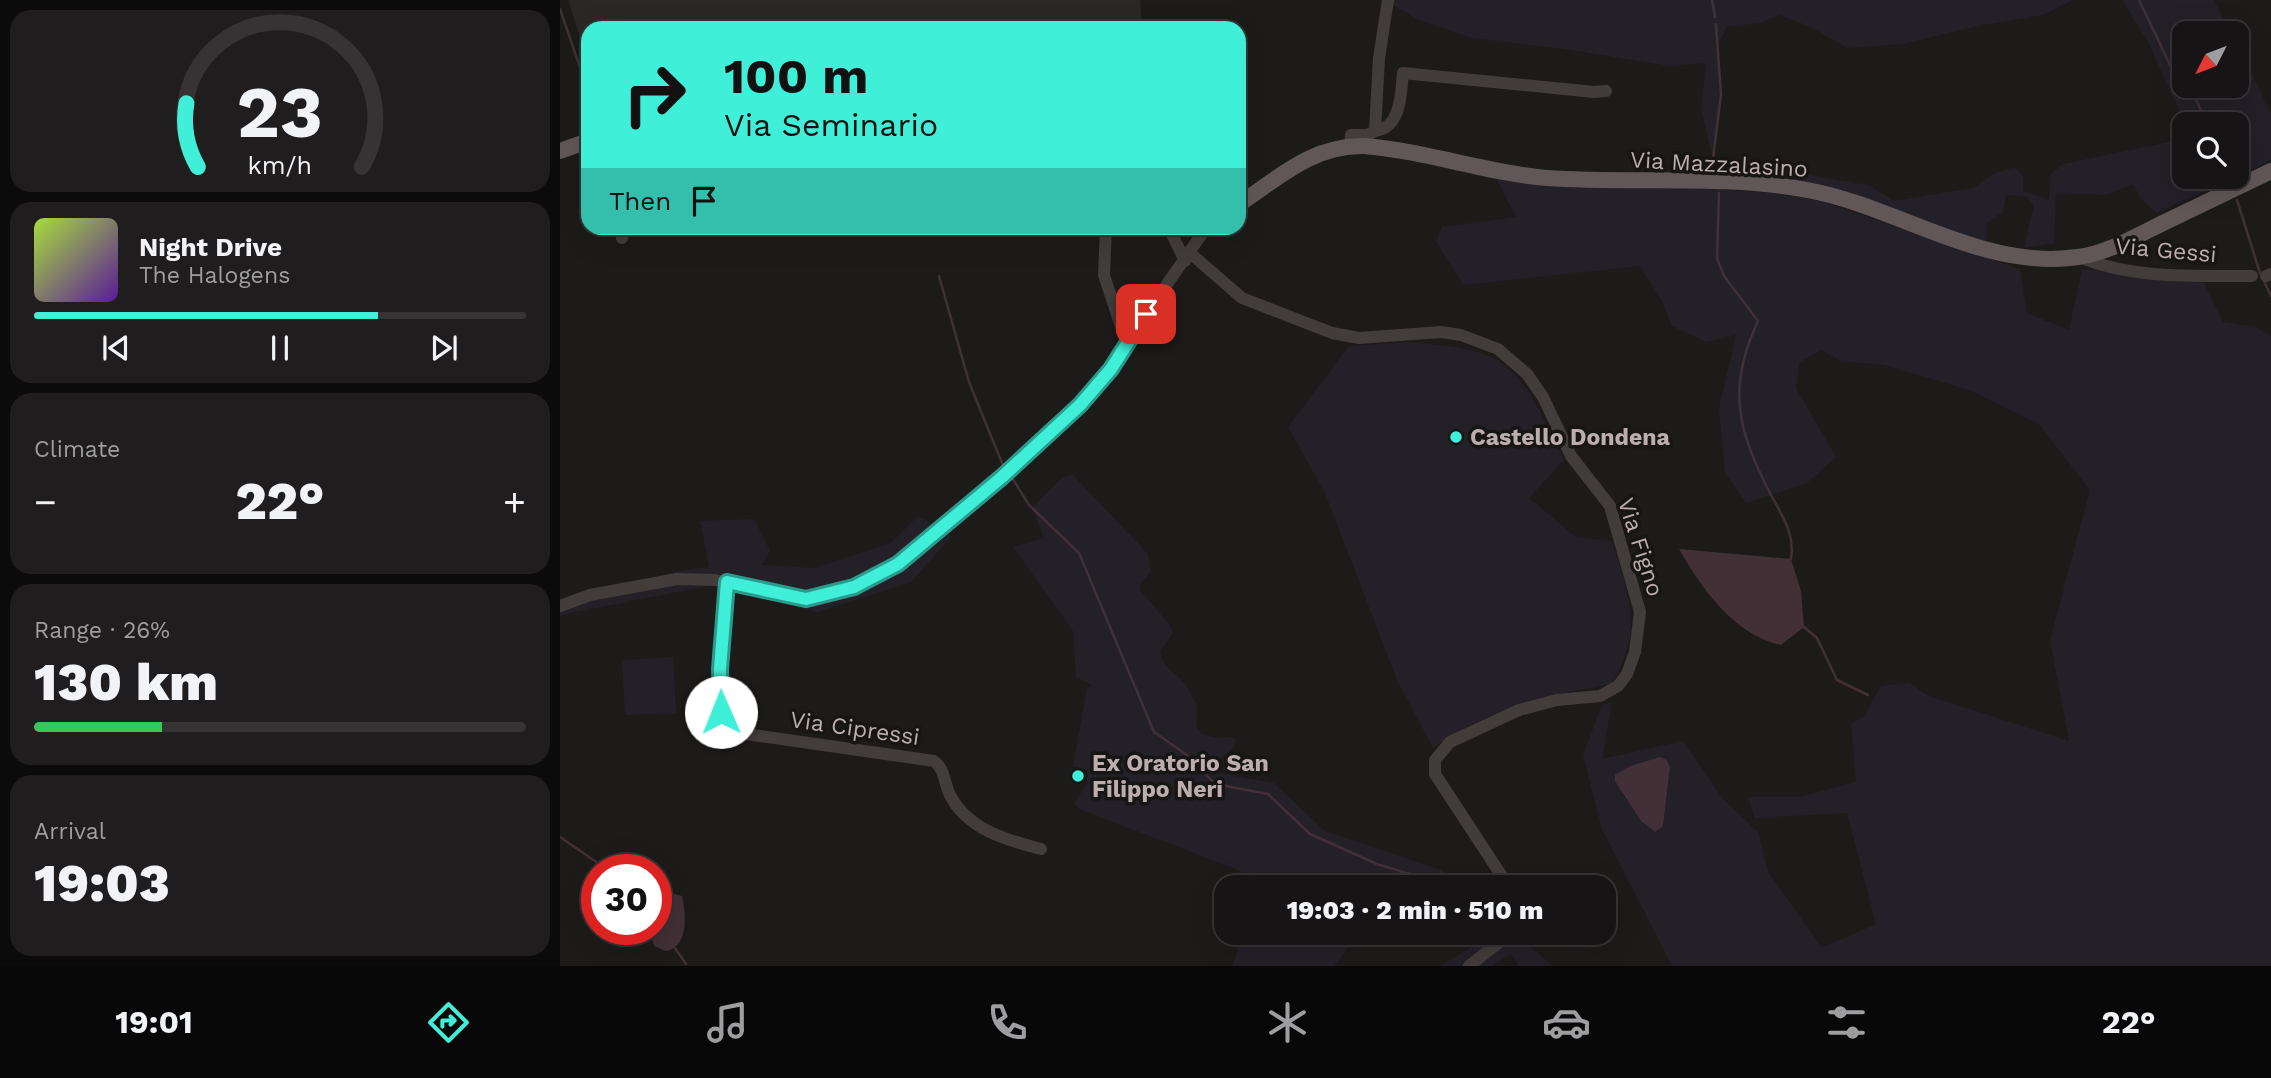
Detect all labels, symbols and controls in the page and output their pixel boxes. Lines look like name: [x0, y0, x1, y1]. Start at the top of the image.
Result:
north arrow: [2172, 21, 2249, 98]
map controls: [2172, 21, 2249, 189]
text: 100 m: [724, 47, 868, 105]
icon: right: [609, 49, 700, 140]
text: 23: [237, 69, 323, 155]
text: Via Seminario: [724, 106, 938, 144]
button: search: [2172, 112, 2249, 189]
street label: Via Mazzalasino: [1629, 146, 1808, 183]
text: km/h: [248, 151, 312, 180]
icon: arrive: [685, 182, 723, 220]
text: Then: [609, 186, 671, 216]
text: Night Drive: [139, 232, 282, 262]
street label: Via Gessi: [2114, 233, 2218, 268]
text: The Halogens: [139, 262, 290, 289]
pin: [1116, 284, 1176, 344]
icon: arrive: [1127, 295, 1165, 333]
icon: previous: [97, 329, 135, 367]
icon: pause: [261, 329, 299, 367]
icon: next: [425, 329, 463, 367]
place label: Castello Dondena: [1470, 424, 1671, 451]
marker: Castello Dondena: [1448, 429, 1464, 445]
text: Climate: [34, 436, 120, 463]
text: 22°: [236, 471, 324, 532]
text: −: [34, 480, 57, 524]
text: +: [503, 480, 526, 524]
street label: Via Figno: [1612, 495, 1669, 600]
text: Range · 26%: [34, 617, 170, 644]
text: 130 km: [34, 652, 218, 713]
position arrow: [684, 675, 758, 749]
street label: Via Cipressi: [789, 706, 921, 751]
place label: Ex Oratorio San Filippo Neri: [1092, 750, 1269, 803]
marker: Ex Oratorio San Filippo Neri: [1070, 768, 1086, 784]
text: Arrival: [34, 818, 106, 845]
text: 19:03: [34, 853, 170, 914]
speed limit sign: 30: [581, 854, 672, 945]
text: 19:03 · 2 min · 510 m: [1287, 895, 1543, 925]
icon: directions: [424, 998, 473, 1047]
icon: music: [703, 998, 752, 1047]
icon: phone: [983, 998, 1032, 1047]
icon: climate: [1263, 998, 1312, 1047]
icon: car: [1542, 998, 1591, 1047]
icon: filters: [1822, 998, 1871, 1047]
text: 19:01: [115, 1003, 193, 1041]
text: 22°: [2102, 1003, 2156, 1041]

